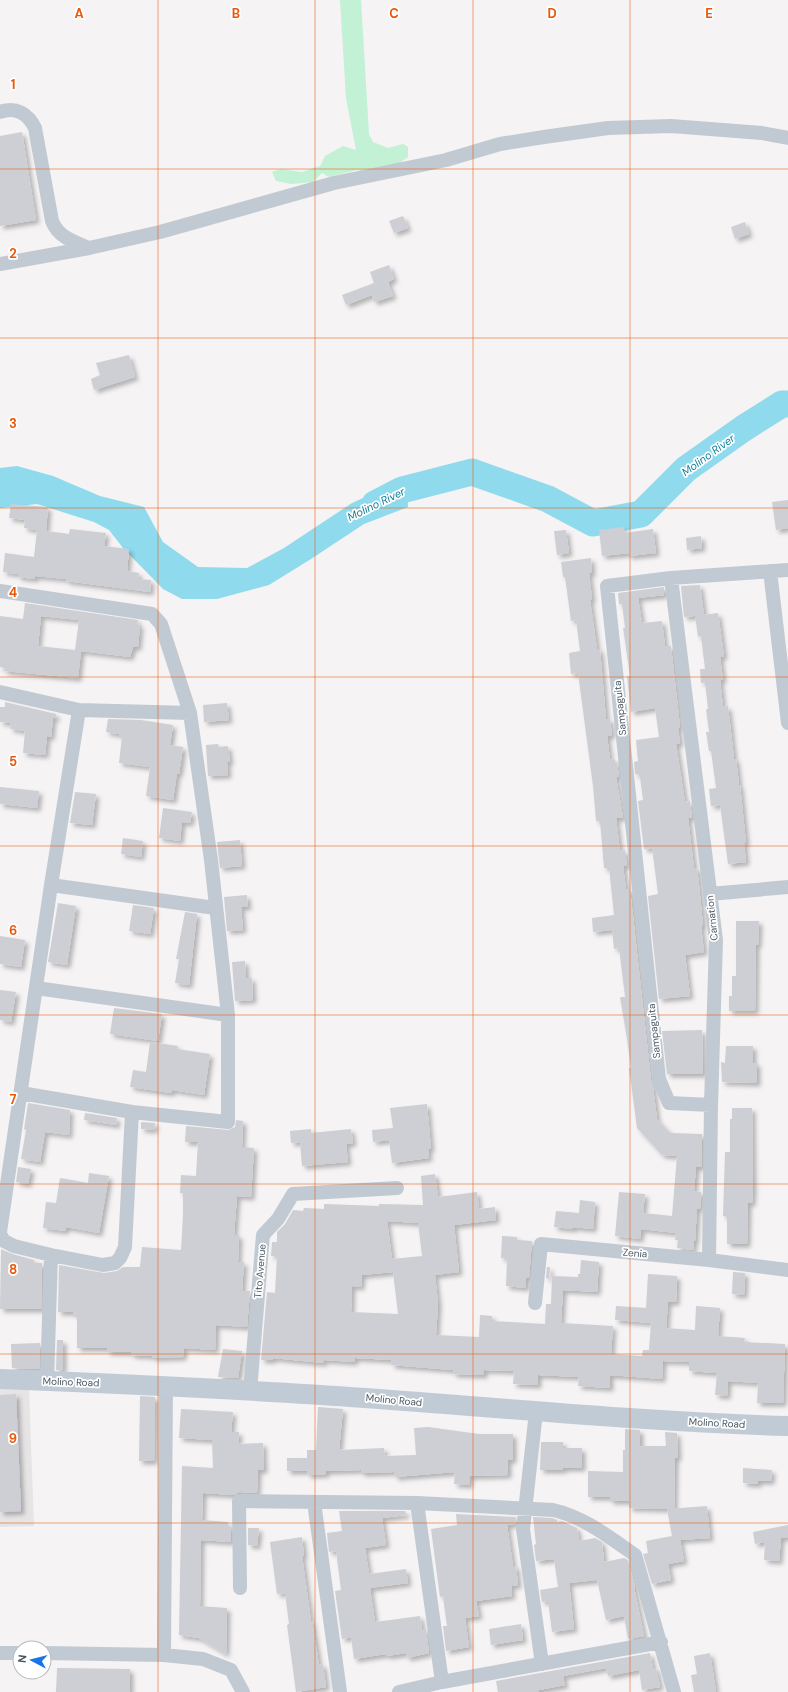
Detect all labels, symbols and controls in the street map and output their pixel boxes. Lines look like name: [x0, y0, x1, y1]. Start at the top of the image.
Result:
text: A: [74, 5, 84, 22]
text: B: [232, 5, 240, 22]
text: C: [389, 5, 399, 22]
text: D: [547, 5, 557, 22]
text: E: [705, 5, 713, 22]
text: 1: [11, 76, 15, 93]
text: 2: [9, 245, 17, 262]
text: 3: [9, 415, 17, 432]
water label: Molino River: [679, 431, 738, 479]
water label: Molino River: [345, 484, 408, 524]
text: 4: [9, 584, 17, 601]
street label: Sampaguita: [611, 680, 629, 736]
text: 5: [9, 753, 17, 770]
street label: Carnation: [703, 895, 721, 941]
text: 6: [9, 922, 17, 939]
street label: Sampaguita: [645, 1003, 663, 1059]
text: 7: [10, 1091, 17, 1108]
street label: Tito Avenue: [251, 1243, 269, 1299]
street label: Zenia: [622, 1245, 648, 1261]
text: 8: [9, 1261, 17, 1278]
street label: Molino Road: [42, 1375, 100, 1389]
street label: Molino Road: [365, 1391, 423, 1409]
street label: Molino Road: [688, 1415, 746, 1431]
text: 9: [9, 1430, 17, 1447]
north arrow: [12, 1640, 52, 1680]
text: N: [15, 1654, 30, 1664]

